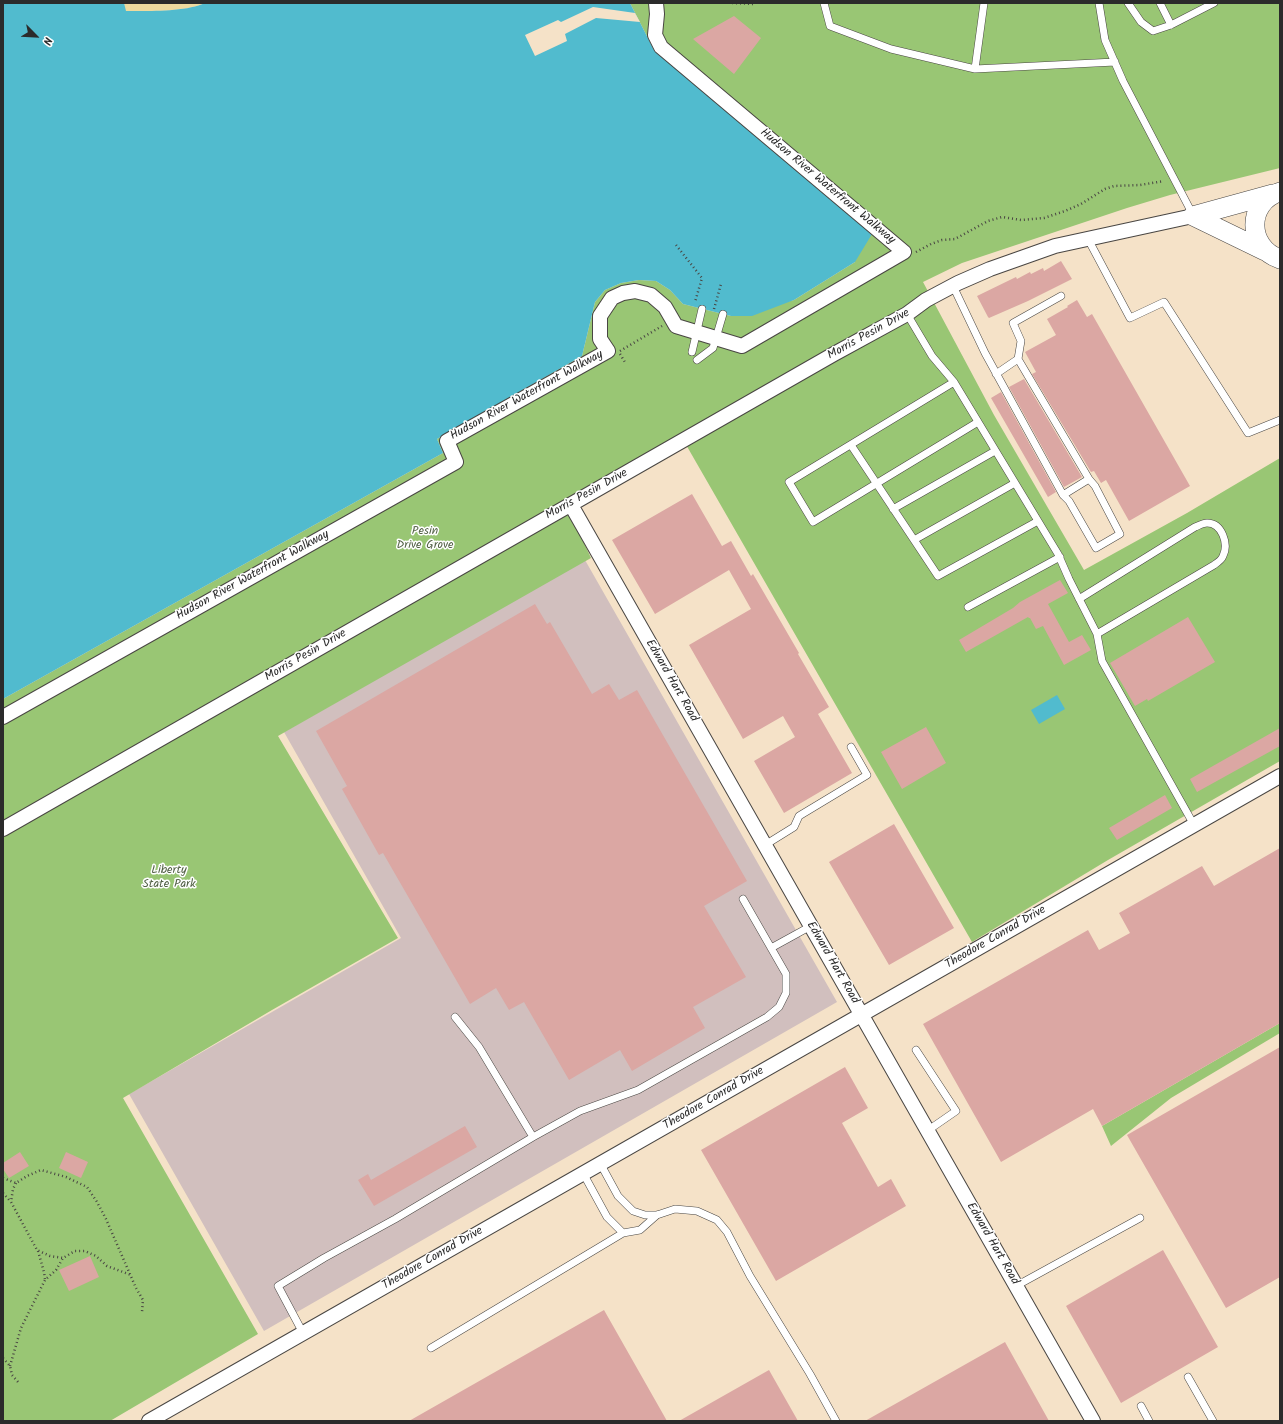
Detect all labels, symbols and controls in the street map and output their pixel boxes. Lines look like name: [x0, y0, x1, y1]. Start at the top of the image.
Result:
north arrow: [16, 16, 56, 56]
text: N: [37, 34, 57, 48]
street label: Hudson River Waterfront Walkway: [756, 126, 898, 248]
street label: Morris Pesin Drive: [825, 306, 913, 364]
street label: Hudson River Waterfront Walkway: [448, 348, 606, 444]
street label: Morris Pesin Drive: [543, 466, 631, 524]
park label: Pesin Drive Grove: [396, 525, 454, 553]
street label: Hudson River Waterfront Walkway: [174, 528, 332, 624]
street label: Morris Pesin Drive: [263, 627, 349, 685]
street label: Edward Hart Road: [642, 637, 700, 725]
park label: Liberty State Park: [142, 864, 196, 892]
street label: Theodore Conrad Drive: [943, 903, 1049, 973]
street label: Edward Hart Road: [803, 919, 861, 1007]
street label: Theodore Conrad Drive: [661, 1064, 767, 1134]
street label: Edward Hart Road: [963, 1200, 1021, 1288]
street label: Theodore Conrad Drive: [380, 1224, 486, 1294]

